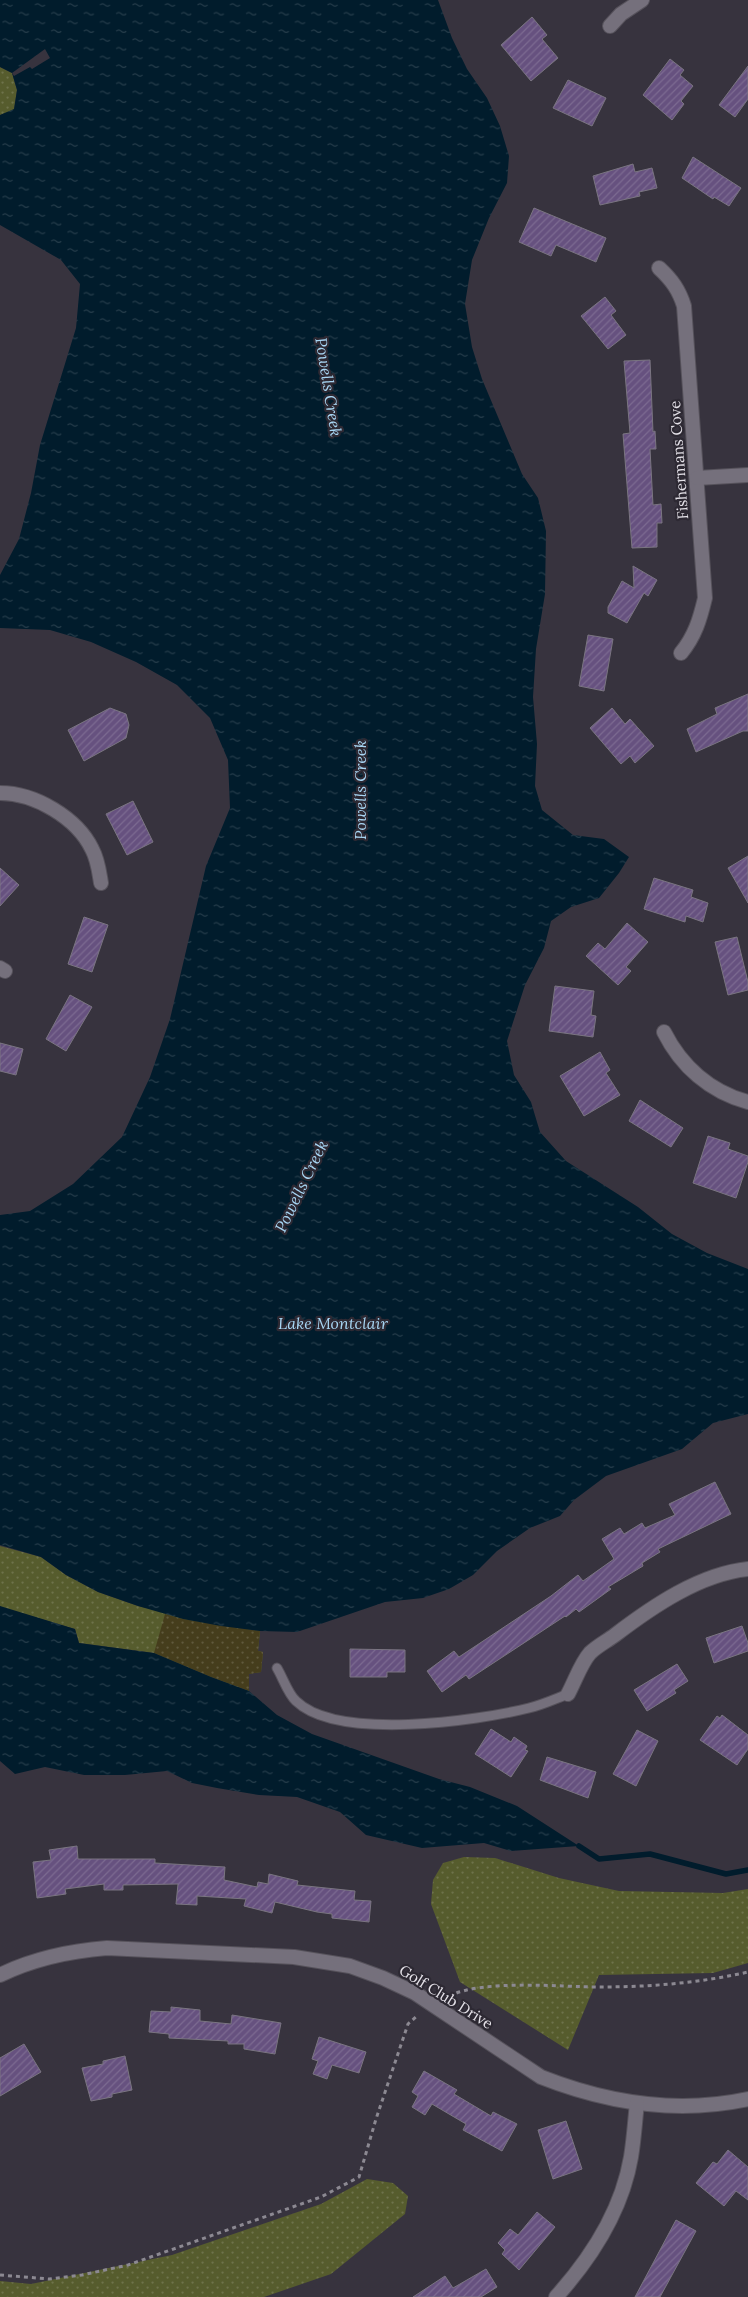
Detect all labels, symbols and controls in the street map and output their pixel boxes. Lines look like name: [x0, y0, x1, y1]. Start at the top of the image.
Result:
water label: Powells Creek: [311, 336, 347, 438]
street label: Fishermans Cove: [665, 400, 692, 520]
water label: Powells Creek: [350, 740, 370, 840]
water label: Powells Creek: [270, 1137, 332, 1235]
water label: Lake Montclair: [278, 1313, 389, 1333]
street label: Golf Club Drive: [396, 1960, 497, 2033]

